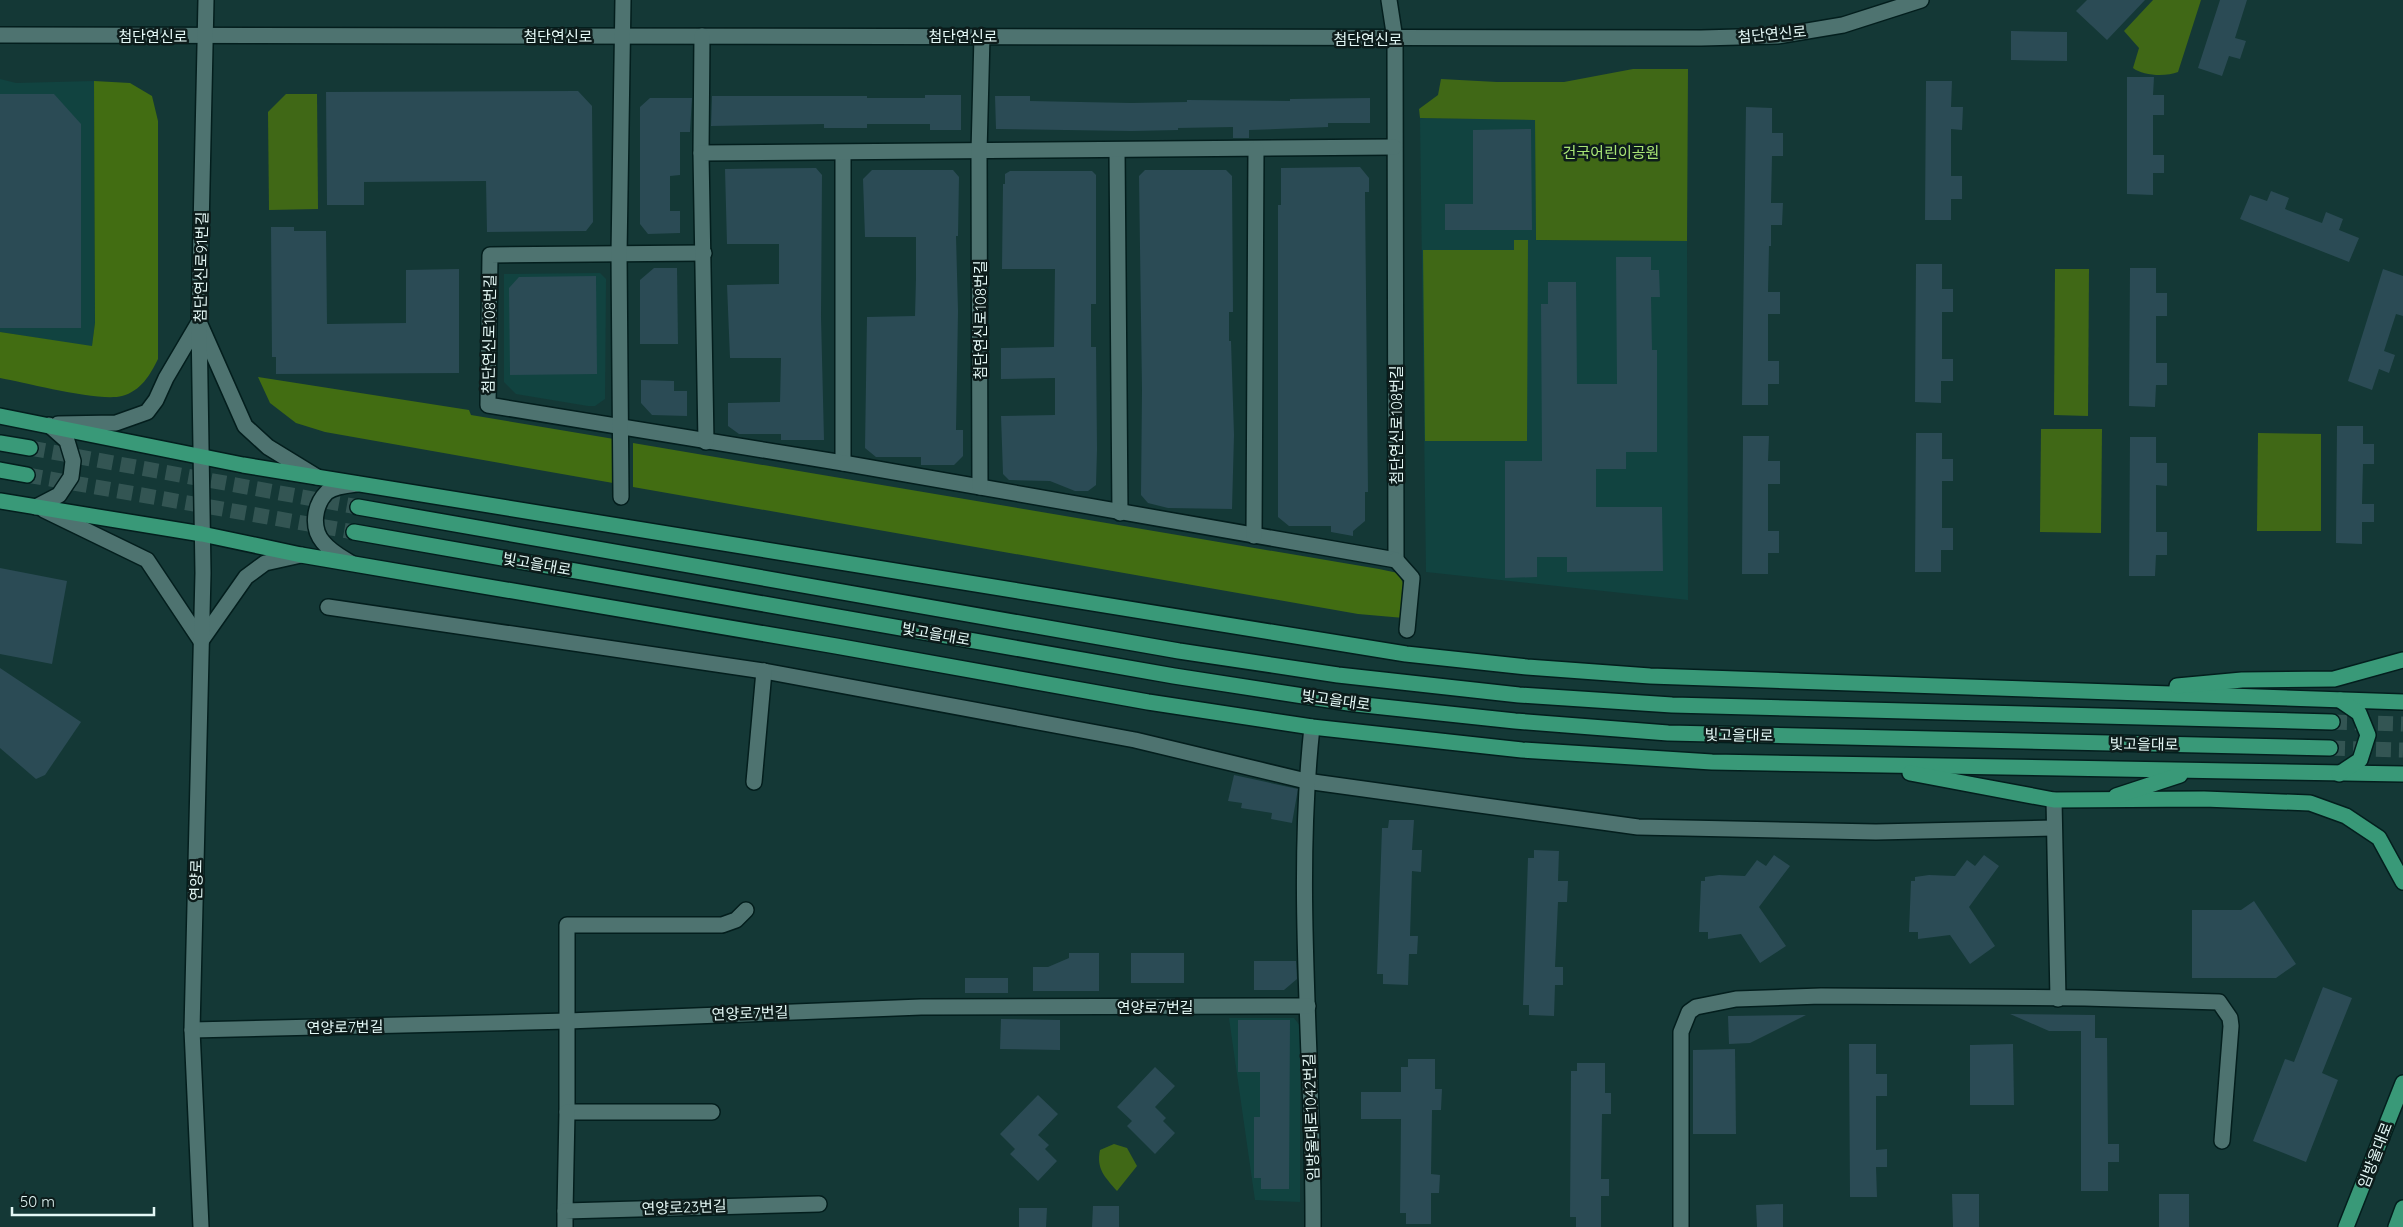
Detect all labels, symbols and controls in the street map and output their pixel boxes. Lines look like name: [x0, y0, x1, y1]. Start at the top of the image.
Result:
street label: 첨단연신로: [1737, 22, 1807, 46]
street label: 첨단연신로: [118, 27, 188, 46]
street label: 첨단연신로: [523, 27, 593, 46]
street label: 첨단연신로: [928, 27, 998, 46]
street label: 첨단연신로: [1333, 30, 1403, 49]
park label: 건국어린이공원: [1563, 143, 1659, 162]
street label: 첨단연신로91번길: [191, 212, 211, 322]
street label: 첨단연신로108번길: [971, 260, 990, 380]
street label: 첨단연신로108번길: [478, 274, 500, 394]
street label: 첨단연신로108번길: [1387, 365, 1406, 485]
street label: 빛고을대로: [501, 549, 573, 579]
street label: 빛고을대로: [900, 619, 972, 649]
street label: 빛고을대로: [1301, 686, 1371, 714]
street label: 빛고을대로: [1704, 725, 1774, 745]
street label: 빛고을대로: [2109, 734, 2179, 754]
street label: 연양로: [186, 859, 206, 901]
street label: 연양로7번길: [1117, 998, 1193, 1017]
street label: 연양로7번길: [711, 1002, 789, 1024]
street label: 연양로7번길: [306, 1017, 384, 1037]
street label: 임방울대로1042번길: [1299, 1053, 1323, 1181]
street label: 임방울대로: [2354, 1119, 2396, 1191]
scale bar: [12, 1184, 155, 1216]
text: 50 m: [20, 1192, 55, 1211]
street label: 연양로23번길: [641, 1196, 727, 1218]

